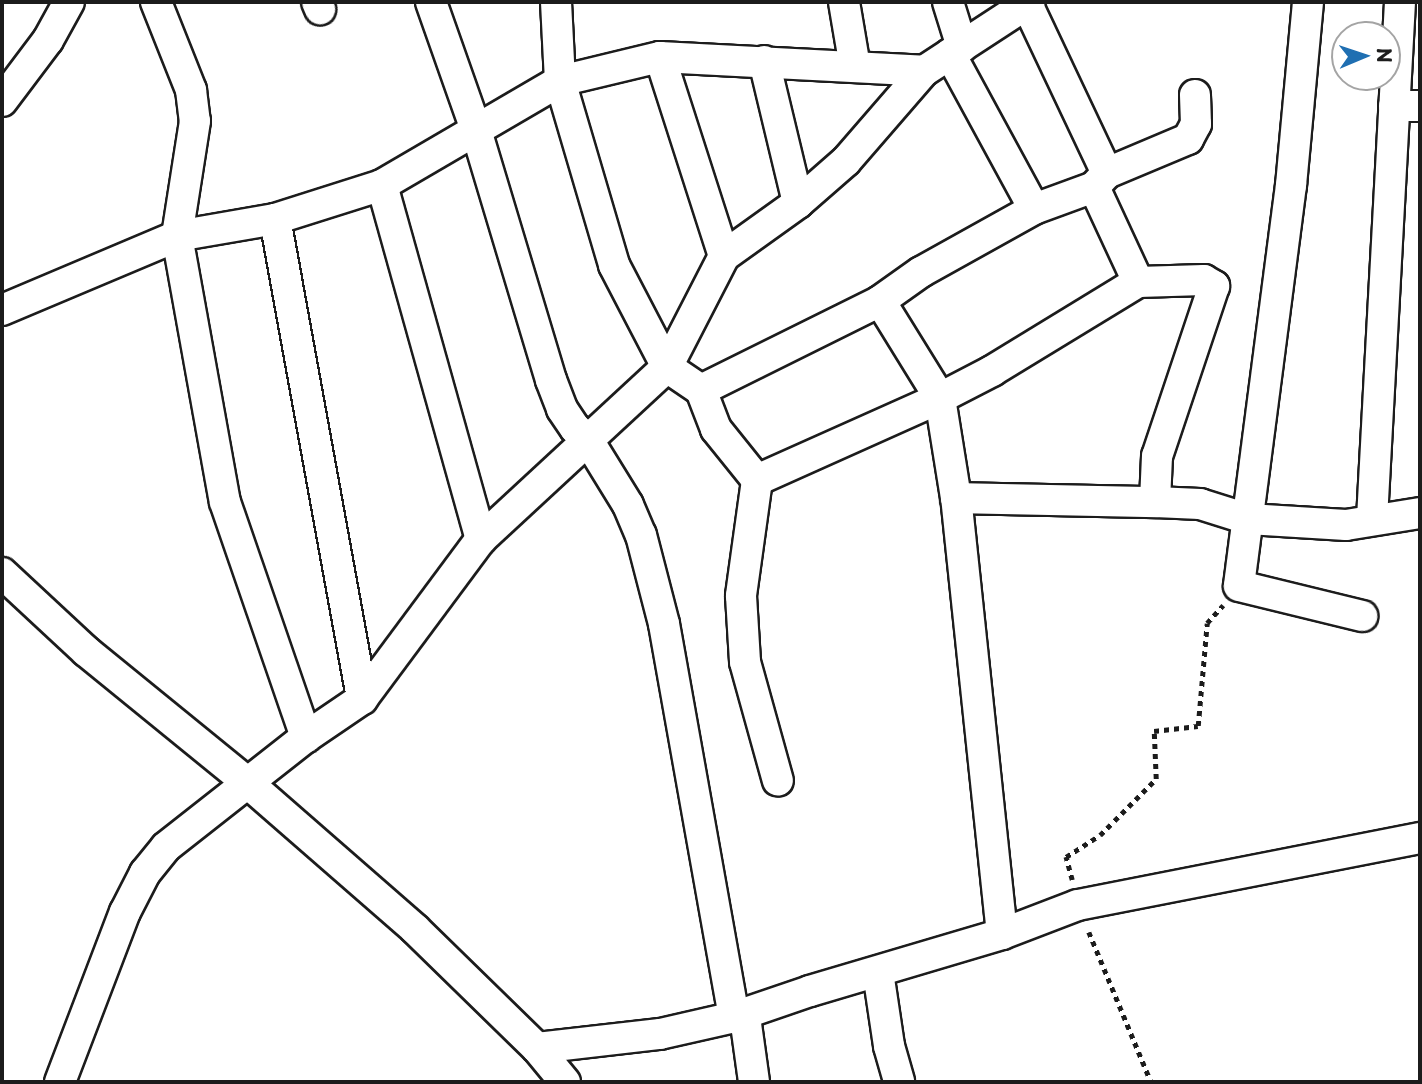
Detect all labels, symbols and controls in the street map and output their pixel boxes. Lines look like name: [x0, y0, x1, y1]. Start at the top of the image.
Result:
north arrow: [1331, 21, 1401, 91]
text: N: [1371, 47, 1399, 63]

